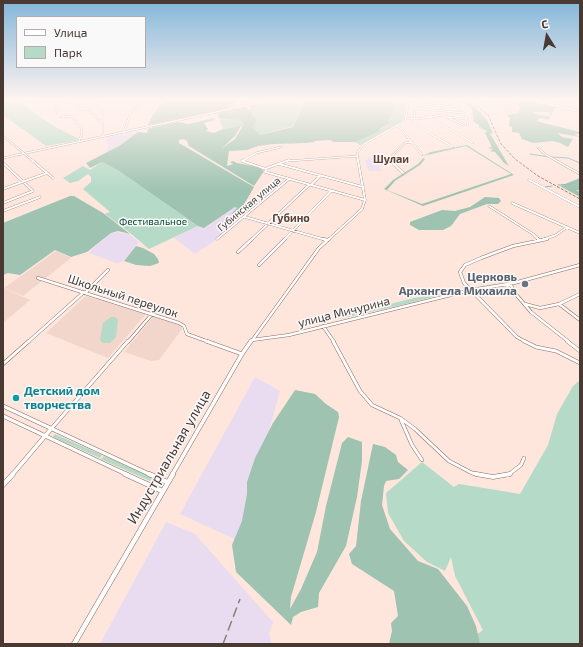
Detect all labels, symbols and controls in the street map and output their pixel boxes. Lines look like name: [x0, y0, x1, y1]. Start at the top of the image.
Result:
legend: [16, 16, 146, 68]
north arrow: [527, 16, 567, 56]
text: С: [540, 17, 549, 31]
text: Улица: [54, 25, 87, 39]
text: Парк: [54, 45, 82, 59]
district label: Шулаи: [373, 152, 409, 166]
street label: Губинская улица: [215, 174, 283, 234]
district label: Губино: [272, 211, 310, 225]
park label: Фестивальное: [119, 216, 187, 228]
place label: Церковь Архангела Михаила: [399, 270, 517, 298]
street label: Школьный переулок: [66, 271, 180, 321]
marker: Церковь Архангела Михаила: [520, 279, 530, 289]
street label: улица Мичурина: [297, 294, 391, 330]
place label: Детский дом творчества: [24, 384, 100, 412]
street label: Индустриальная улица: [124, 387, 214, 527]
marker: Детский дом творчества: [11, 393, 21, 403]

